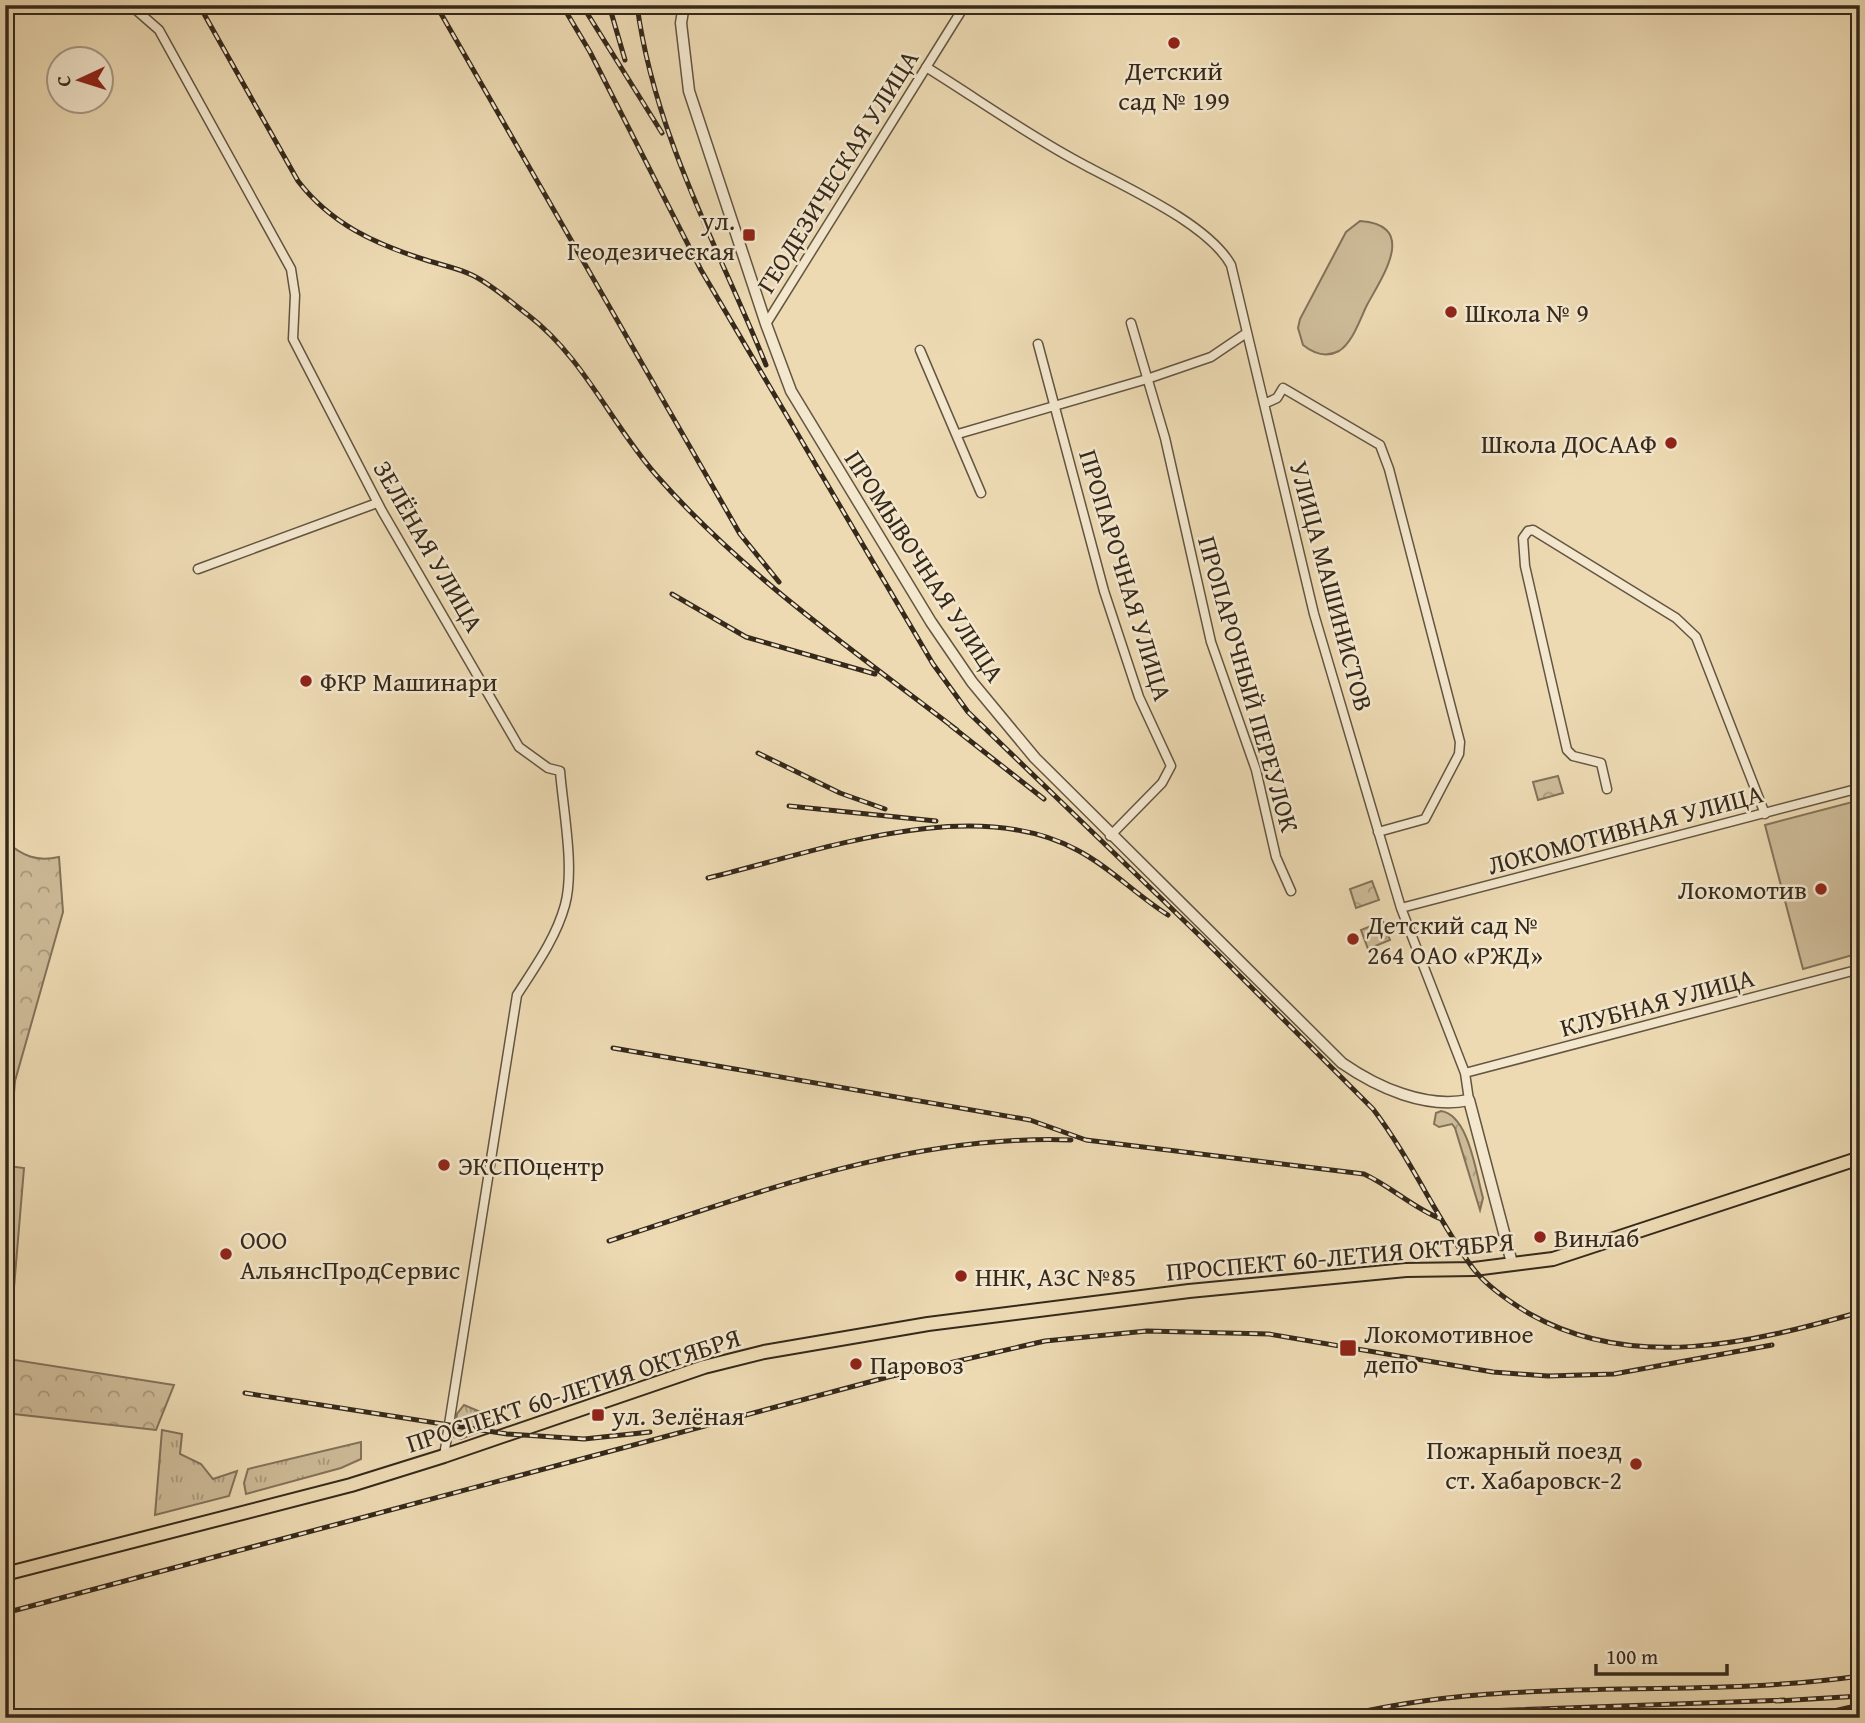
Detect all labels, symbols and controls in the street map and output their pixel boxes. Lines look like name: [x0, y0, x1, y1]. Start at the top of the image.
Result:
marker: Детский сад № 199: [1166, 35, 1182, 51]
street label: ГЕОДЕЗИЧЕСКАЯ УЛИЦА: [746, 42, 928, 300]
north arrow: [46, 46, 116, 116]
place label: Детский сад № 199: [1118, 51, 1230, 120]
text: С: [49, 75, 77, 88]
place label: ул. Геодезическая: [567, 201, 735, 270]
marker: ул. Геодезическая: [741, 227, 757, 243]
place label: Школа № 9: [1465, 293, 1589, 332]
marker: Школа № 9: [1443, 304, 1459, 320]
place label: Школа ДОСААФ: [1481, 424, 1657, 463]
marker: Школа ДОСААФ: [1663, 435, 1679, 451]
street label: ПРОМЫВОЧНАЯ УЛИЦА: [835, 442, 1015, 690]
street label: ПРОПАРОЧНАЯ УЛИЦА: [1069, 444, 1183, 706]
street label: ЗЕЛЁНАЯ УЛИЦА: [364, 453, 494, 639]
street label: УЛИЦА МАШИНИСТОВ: [1280, 457, 1384, 715]
street label: ПРОПАРОЧНЫЙ ПЕРЕУЛОК: [1188, 531, 1310, 837]
place label: ФКР Машинари: [320, 662, 497, 701]
marker: ФКР Машинари: [298, 673, 314, 689]
street label: ЛОКОМОТИВНАЯ УЛИЦА: [1483, 773, 1767, 885]
place label: Локомотив: [1678, 870, 1807, 909]
marker: Локомотив: [1813, 881, 1829, 897]
place label: Детский сад № 264 ОАО «РЖД»: [1366, 905, 1543, 974]
marker: Детский сад № 264 ОАО «РЖД»: [1345, 931, 1361, 947]
street label: КЛУБНАЯ УЛИЦА: [1556, 957, 1759, 1047]
place label: ЭКСПОцентр: [458, 1146, 604, 1185]
marker: ЭКСПОцентр: [436, 1157, 452, 1173]
place label: Винлаб: [1554, 1218, 1639, 1257]
place label: ООО АльянсПродСервис: [240, 1220, 460, 1289]
street label: ПРОСПЕКТ 60-ЛЕТИЯ ОКТЯБРЯ: [1164, 1221, 1516, 1291]
marker: Винлаб: [1532, 1229, 1548, 1245]
marker: ООО АльянсПродСервис: [218, 1246, 234, 1262]
place label: ННК, АЗС №85: [975, 1257, 1136, 1296]
marker: ННК, АЗС №85: [953, 1268, 969, 1284]
place label: Локомотивное депо: [1364, 1314, 1534, 1383]
street label: ПРОСПЕКТ 60-ЛЕТИЯ ОКТЯБРЯ: [401, 1318, 745, 1462]
marker: Локомотивное депо: [1338, 1338, 1358, 1358]
place label: Паровоз: [870, 1345, 964, 1384]
marker: Паровоз: [848, 1356, 864, 1372]
place label: ул. Зелёная: [611, 1396, 744, 1435]
marker: ул. Зелёная: [590, 1407, 606, 1423]
place label: Пожарный поезд ст. Хабаровск-2: [1427, 1430, 1622, 1499]
marker: Пожарный поезд ст. Хабаровск-2: [1628, 1456, 1644, 1472]
scale bar: [1596, 1632, 1727, 1676]
text: 100 m: [1606, 1641, 1658, 1672]

